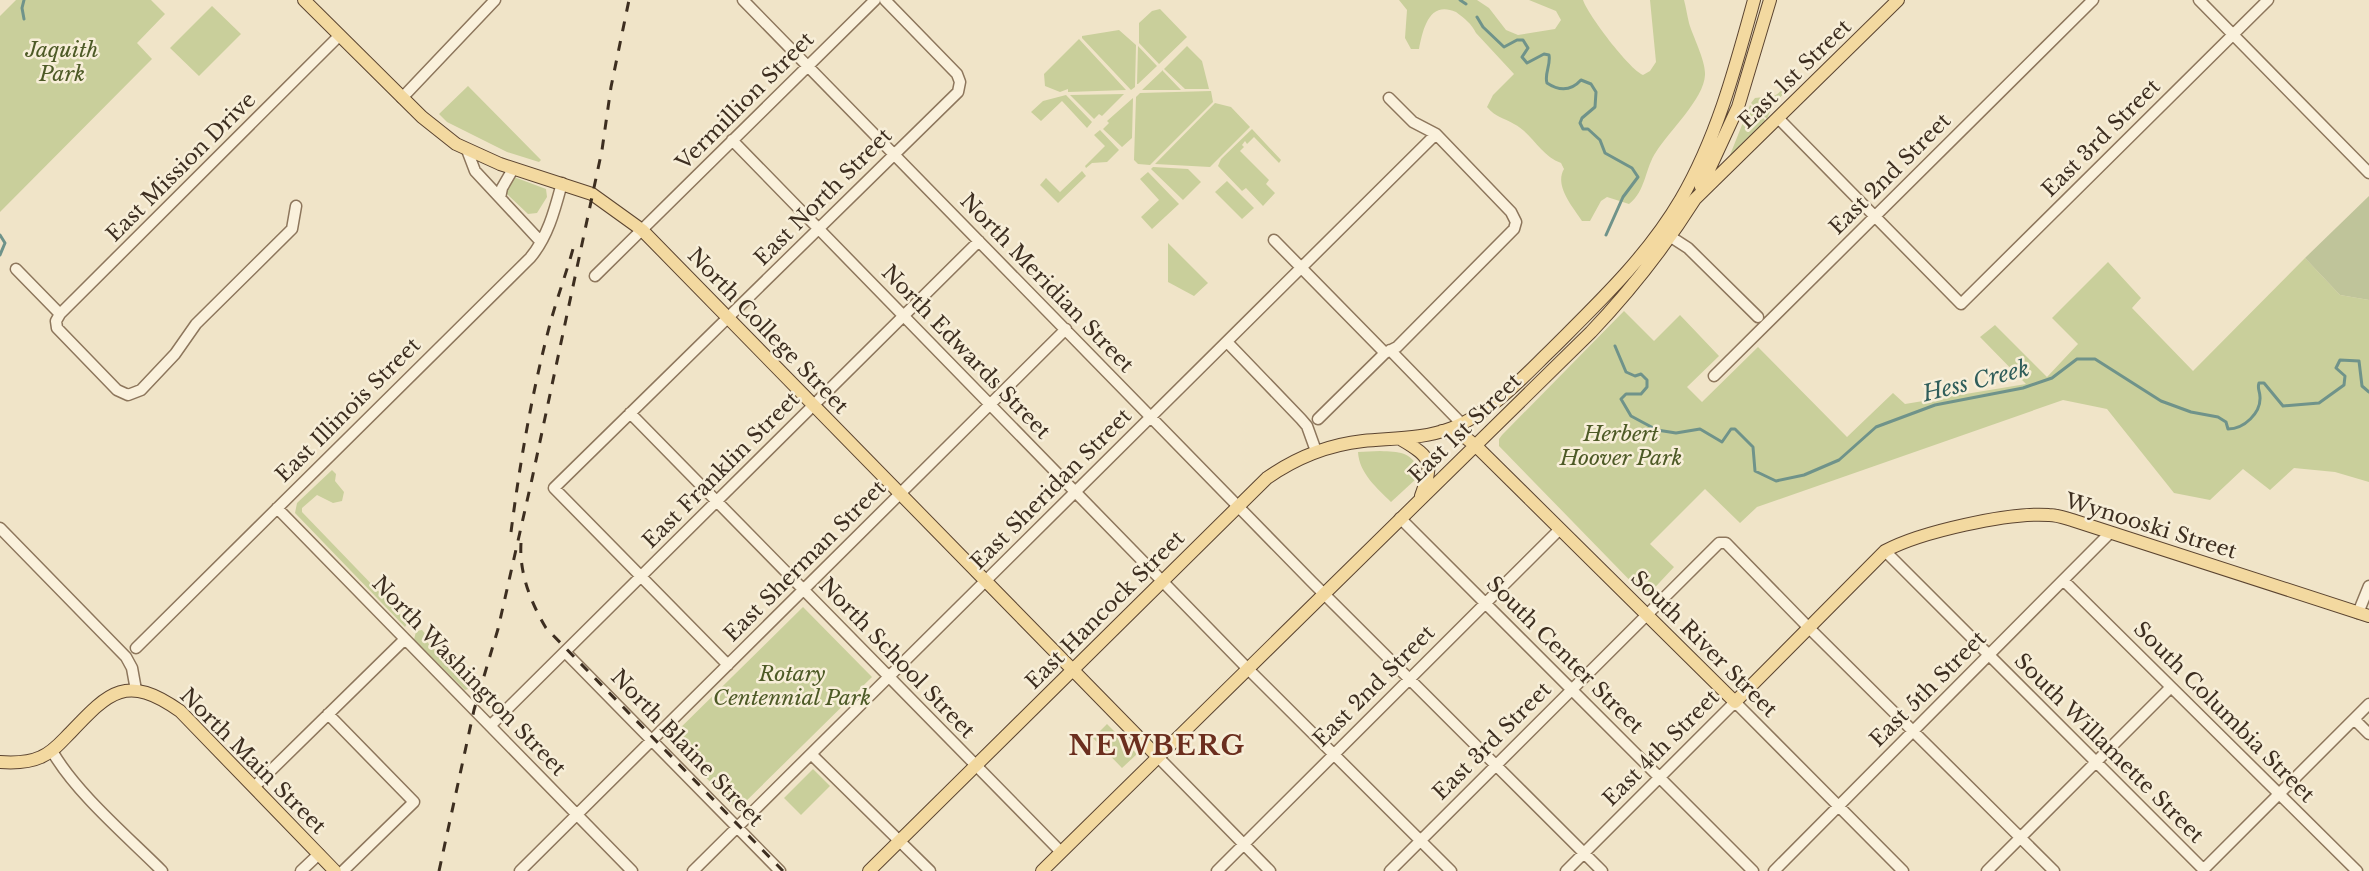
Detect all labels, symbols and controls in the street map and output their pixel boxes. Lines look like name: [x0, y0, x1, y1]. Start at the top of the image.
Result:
street label: East 1st Street: [1733, 14, 1857, 134]
street label: Vermillion Street: [670, 26, 820, 176]
park label: Jaquith Park: [24, 37, 99, 87]
street label: East 3rd Street: [2036, 73, 2166, 203]
street label: East Mission Drive: [101, 87, 261, 247]
street label: East 2nd Street: [1824, 108, 1956, 240]
street label: East North Street: [749, 123, 897, 271]
street label: North Meridian Street: [955, 188, 1139, 378]
street label: North College Street: [682, 243, 854, 419]
street label: North Edwards Street: [876, 260, 1056, 444]
street label: East Illinois Street: [270, 332, 426, 488]
water label: Hess Creek: [1919, 355, 2032, 408]
street label: East 1st Street: [1403, 368, 1527, 488]
street label: East Franklin Street: [637, 386, 805, 554]
street label: East Sheridan Street: [965, 403, 1137, 575]
park label: Herbert Hoover Park: [1559, 421, 1682, 471]
street label: East Sherman Street: [719, 475, 891, 647]
street label: Wynooski Street: [2061, 487, 2240, 564]
street label: East Hancock Street: [1020, 525, 1190, 695]
street label: South River Street: [1625, 565, 1783, 723]
street label: North Washington Street: [367, 571, 571, 781]
street label: South Center Street: [1481, 571, 1649, 739]
street label: North School Street: [814, 572, 980, 744]
street label: South Columbia Street: [2128, 616, 2320, 808]
street label: East 2nd Street: [1308, 620, 1440, 752]
street label: East 5th Street: [1864, 625, 1992, 753]
street label: South Willamette Street: [2009, 648, 2209, 848]
park label: Rotary Centennial Park: [713, 661, 871, 711]
street label: North Blaine Street: [605, 664, 769, 832]
street label: East 3rd Street: [1427, 676, 1557, 806]
street label: North Main Street: [175, 683, 331, 839]
street label: East 4th Street: [1597, 684, 1725, 812]
district label: NEWBERG: [1068, 729, 1246, 762]

